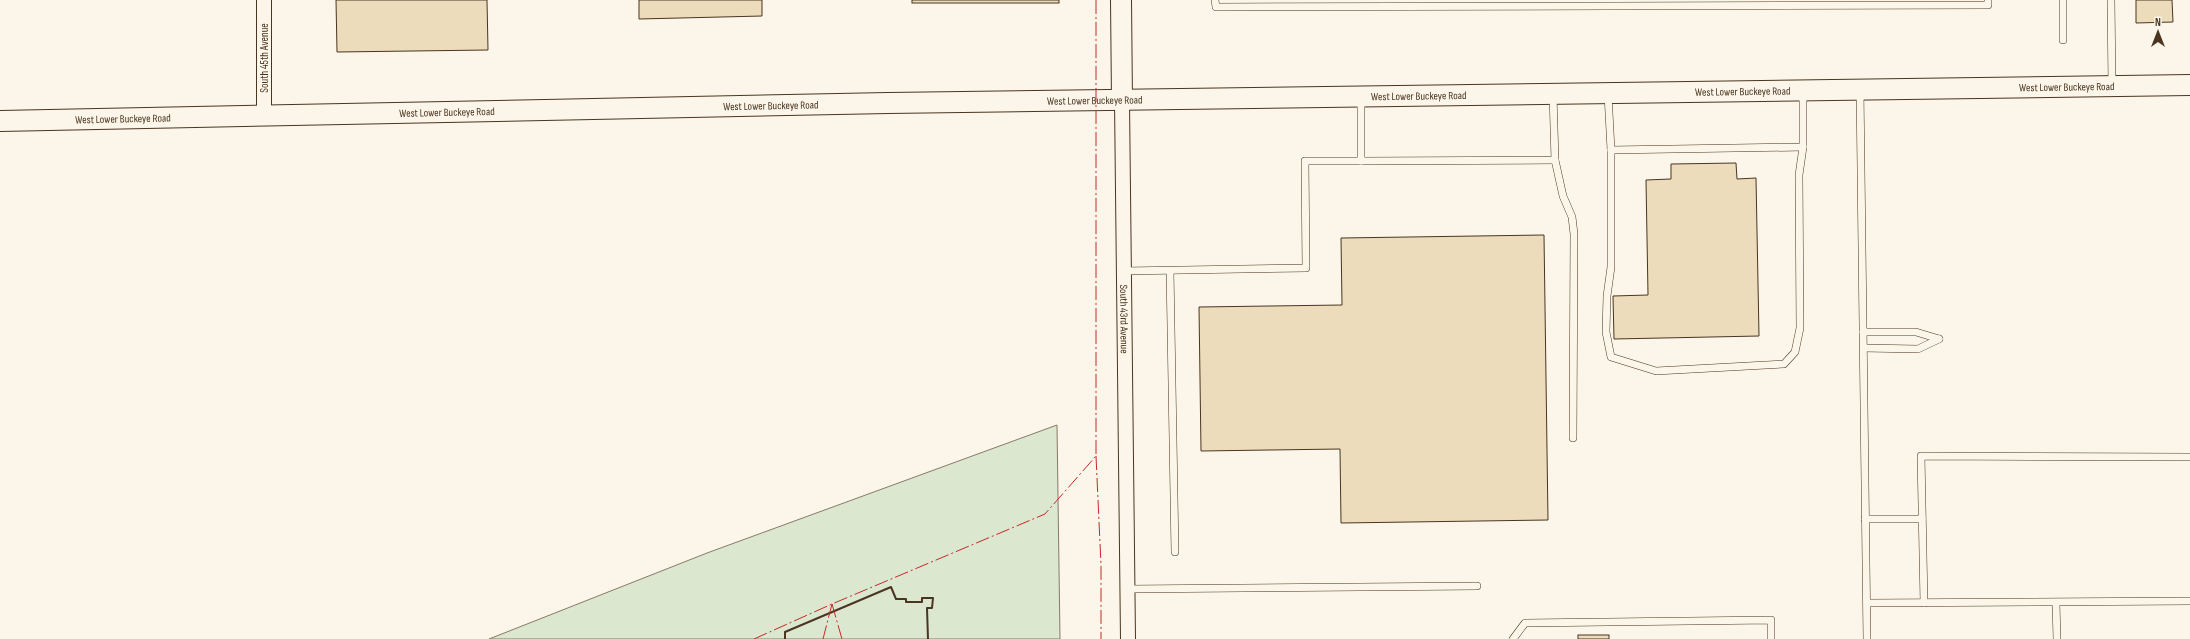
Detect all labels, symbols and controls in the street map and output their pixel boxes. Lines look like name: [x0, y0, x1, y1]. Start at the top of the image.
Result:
north arrow: [2138, 12, 2178, 52]
text: N: [2155, 16, 2161, 29]
street label: South 45th Avenue: [258, 23, 271, 93]
street label: West Lower Buckeye Road: [2019, 80, 2115, 94]
street label: West Lower Buckeye Road: [1695, 85, 1791, 99]
street label: West Lower Buckeye Road: [1371, 89, 1467, 103]
street label: West Lower Buckeye Road: [1047, 93, 1143, 108]
street label: West Lower Buckeye Road: [723, 98, 819, 113]
street label: West Lower Buckeye Road: [399, 105, 495, 120]
street label: West Lower Buckeye Road: [75, 112, 171, 126]
street label: South 43rd Avenue: [1117, 284, 1131, 354]

